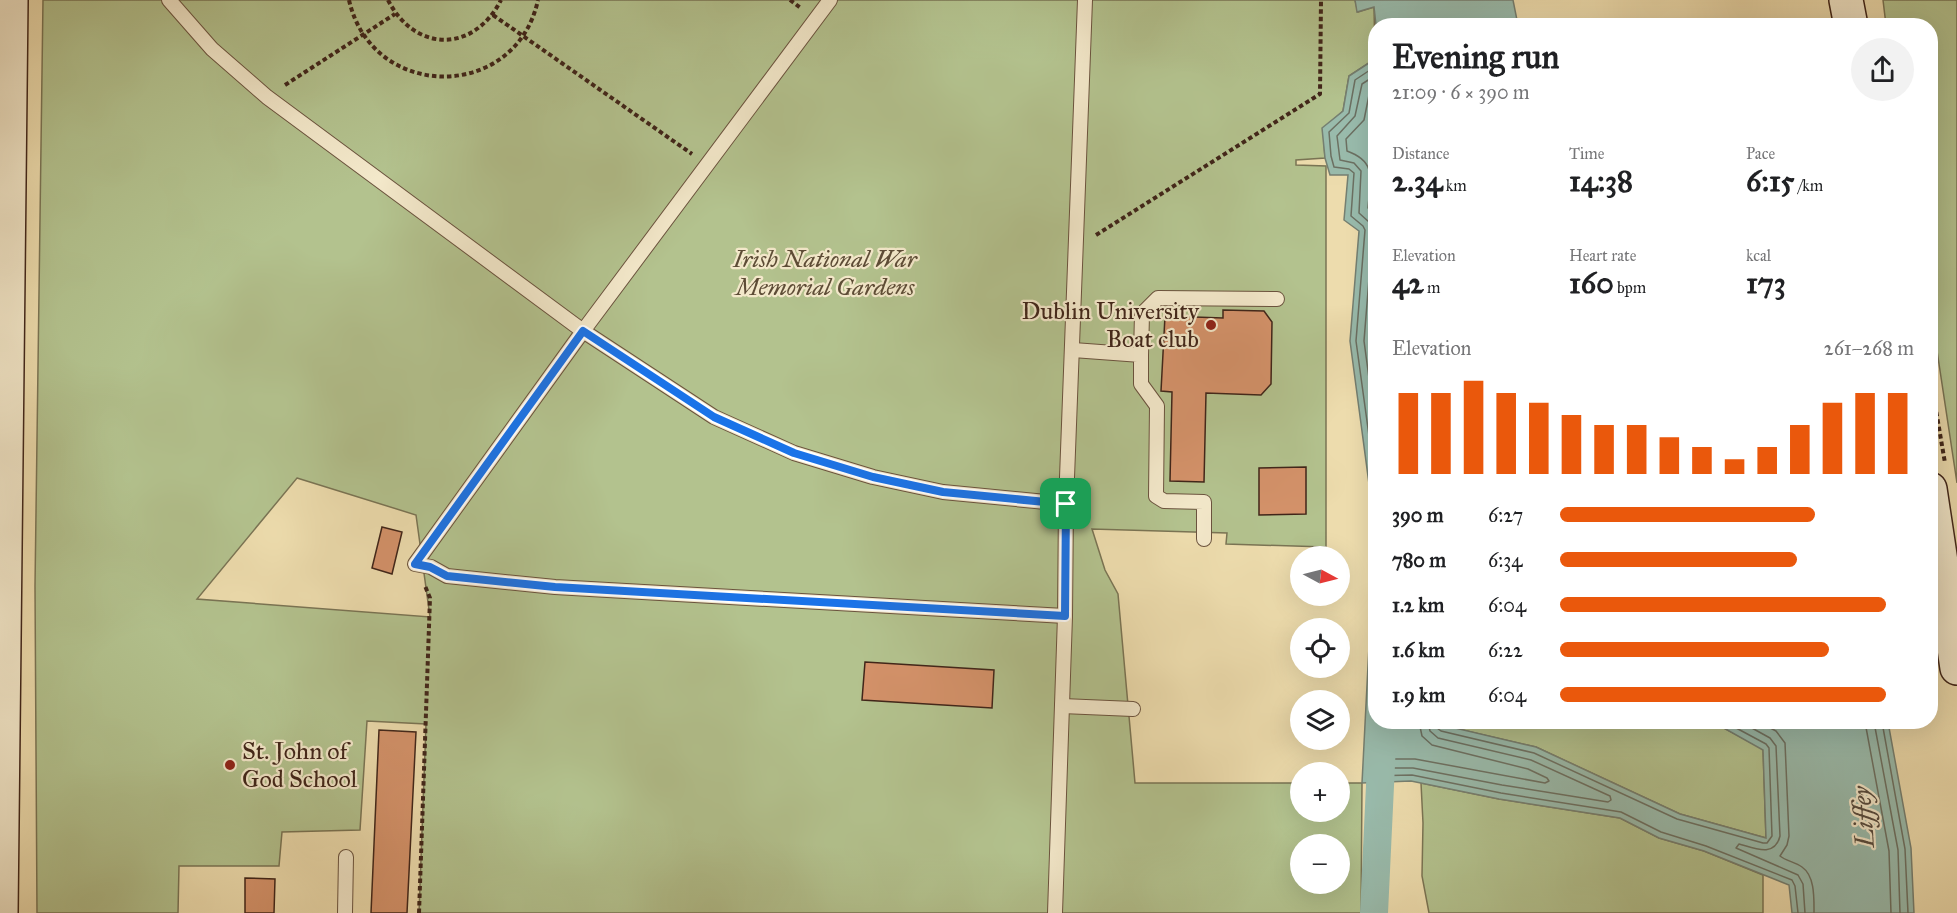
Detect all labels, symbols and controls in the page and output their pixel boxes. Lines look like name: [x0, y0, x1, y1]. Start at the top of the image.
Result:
text: Evening run: [1392, 37, 1559, 77]
button: share: [1851, 38, 1914, 101]
text: 21:09 · 6 × 390 m: [1392, 80, 1530, 104]
text: Distance: [1392, 144, 1449, 163]
text: Time: [1569, 144, 1604, 163]
text: Pace: [1746, 144, 1775, 163]
text: 2.34: [1392, 163, 1442, 199]
text: 14:38: [1569, 163, 1633, 199]
text: 6:15: [1746, 163, 1795, 199]
text: km: [1442, 176, 1467, 195]
text: /km: [1795, 176, 1823, 195]
park label: Irish National War Memorial Gardens: [732, 244, 919, 302]
text: Elevation: [1392, 246, 1456, 265]
text: Heart rate: [1569, 246, 1636, 265]
text: kcal: [1746, 246, 1771, 265]
text: 42: [1392, 265, 1424, 301]
text: 160: [1569, 265, 1614, 301]
text: 173: [1746, 265, 1786, 301]
text: m: [1424, 278, 1440, 297]
text: bpm: [1614, 278, 1646, 297]
place label: Dublin University Boat club: [1022, 296, 1200, 354]
marker: Dublin University Boat club: [1204, 318, 1218, 332]
text: Elevation: [1392, 336, 1471, 360]
text: 261–268 m: [1824, 336, 1914, 360]
pin: [1040, 478, 1091, 529]
icon: arrive: [1049, 487, 1082, 520]
text: 390 m: [1392, 503, 1444, 527]
text: 6:27: [1488, 503, 1523, 527]
north arrow: [1290, 546, 1350, 606]
map controls: [1290, 546, 1350, 894]
text: 780 m: [1392, 548, 1446, 572]
text: 6:34: [1488, 548, 1522, 572]
text: 1.2 km: [1392, 593, 1444, 617]
text: 6:04: [1488, 593, 1526, 617]
button: locate: [1290, 618, 1350, 678]
text: 1.6 km: [1392, 638, 1445, 662]
text: 6:22: [1488, 638, 1523, 662]
text: 1.9 km: [1392, 683, 1445, 707]
text: 6:04: [1488, 683, 1526, 707]
button: layers: [1290, 690, 1350, 750]
place label: St. John of God School: [242, 736, 358, 794]
marker: St. John of God School: [223, 758, 237, 772]
button: +: [1290, 762, 1350, 822]
water label: Liffey: [1845, 784, 1883, 850]
button: −: [1290, 834, 1350, 894]

